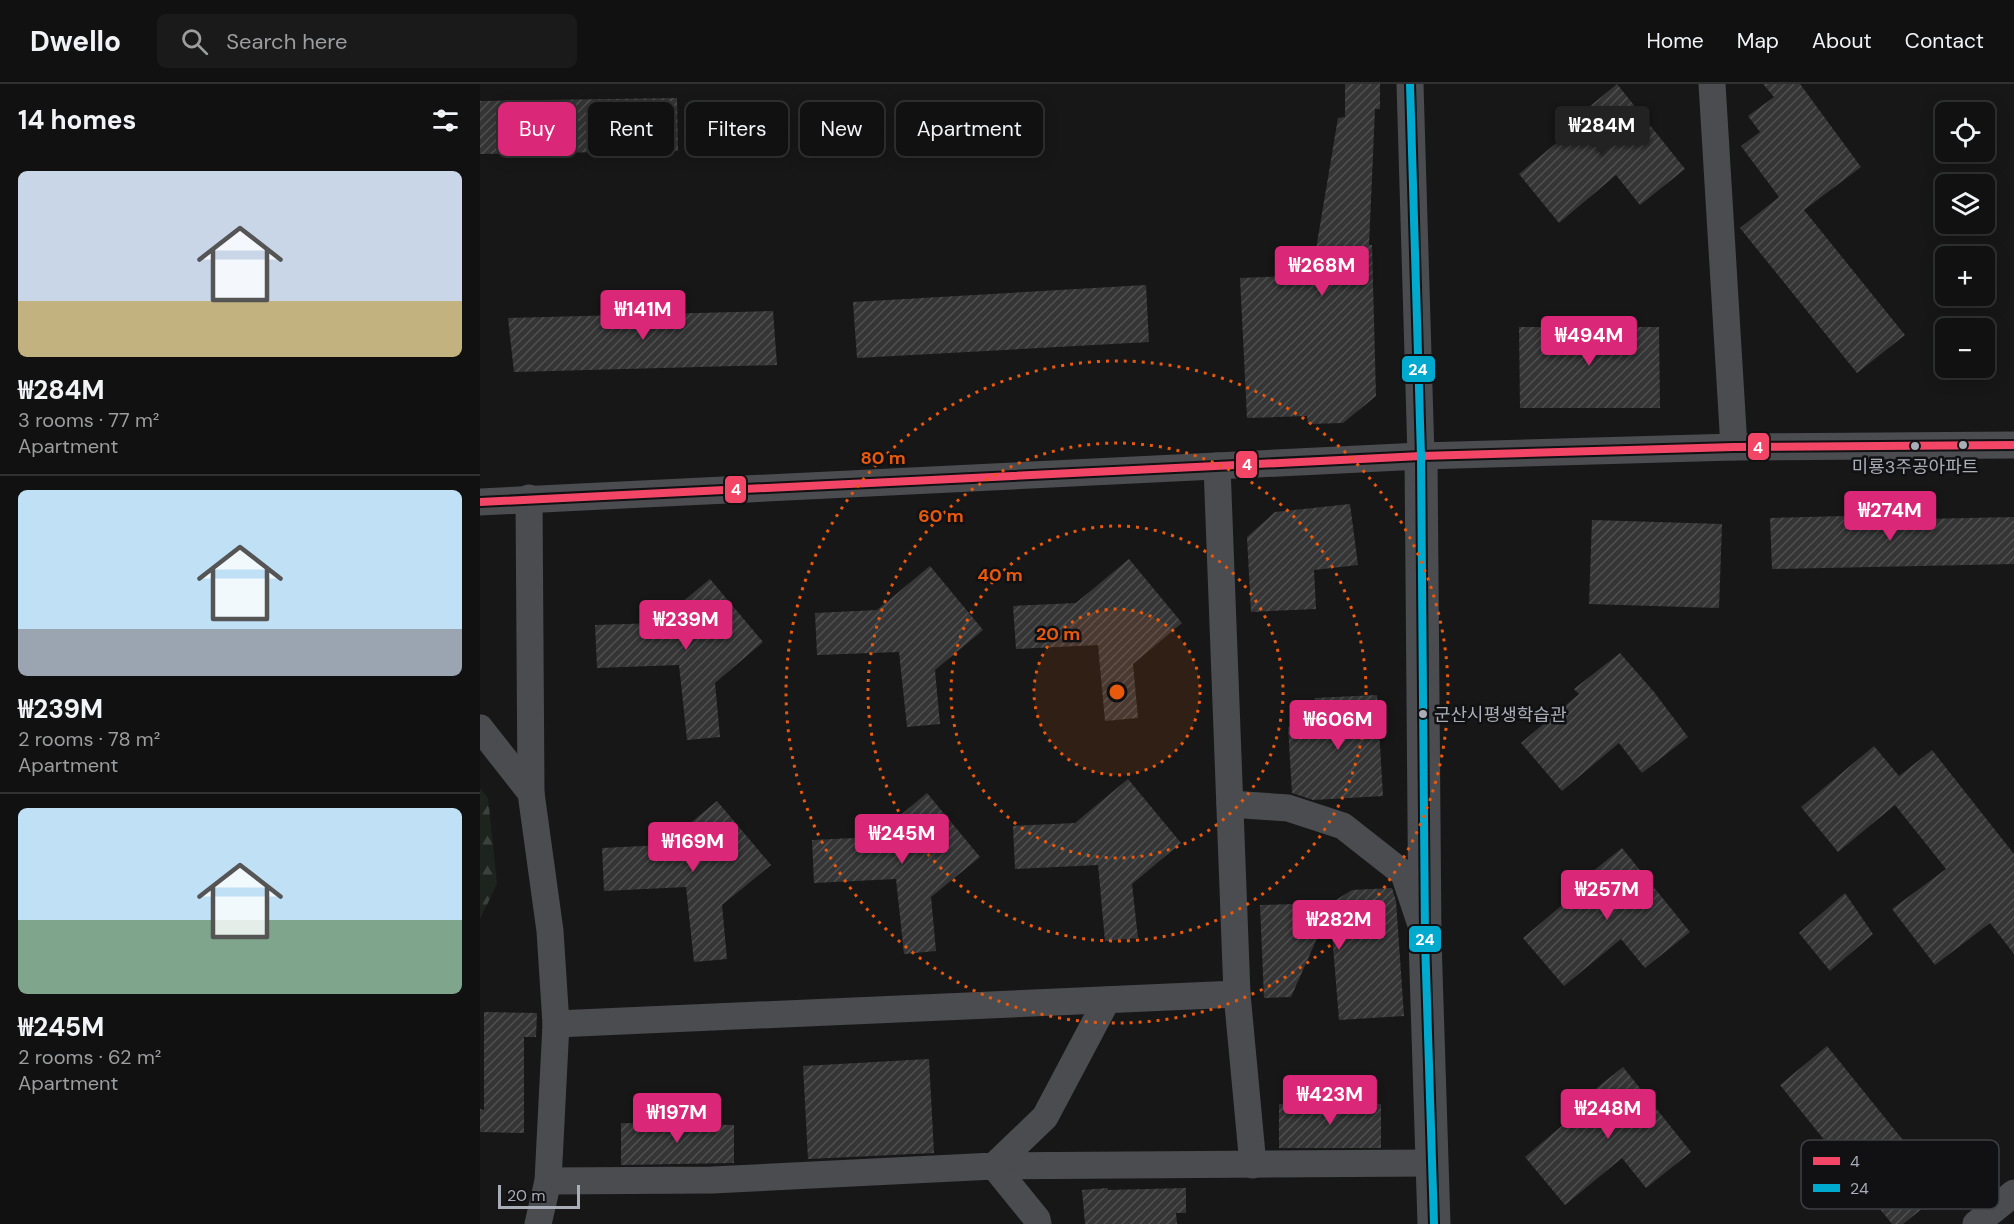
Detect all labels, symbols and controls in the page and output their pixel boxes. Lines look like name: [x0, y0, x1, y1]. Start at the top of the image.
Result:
search box: [157, 14, 577, 68]
text: Dwello: [30, 23, 121, 60]
icon: search: [178, 25, 211, 58]
text: Search here: [226, 27, 348, 56]
text: Home: [1646, 27, 1704, 55]
text: Map: [1737, 27, 1779, 55]
text: About: [1812, 27, 1872, 55]
text: Contact: [1905, 27, 1984, 55]
chip: Buy: [498, 102, 576, 156]
chip: Rent: [588, 102, 674, 156]
chip: Filters: [686, 102, 788, 156]
chip: New: [800, 102, 884, 156]
chip: Apartment: [896, 102, 1043, 156]
map controls: [1935, 102, 1995, 378]
button: locate: [1935, 102, 1995, 162]
text: 14 homes: [18, 103, 136, 137]
icon: filters: [429, 104, 462, 137]
pin: ₩284M: [1560, 106, 1644, 157]
text: ₩284M: [1569, 112, 1635, 138]
button: layers: [1935, 174, 1995, 234]
icon: home: [186, 210, 294, 318]
pin: ₩268M: [1280, 246, 1364, 297]
button: +: [1935, 246, 1995, 306]
text: ₩268M: [1289, 252, 1355, 278]
pin: ₩141M: [601, 290, 685, 341]
text: ₩141M: [614, 296, 672, 322]
pin: ₩494M: [1547, 316, 1631, 367]
button: −: [1935, 318, 1995, 378]
text: ₩494M: [1555, 322, 1623, 348]
line badge: 24: [1401, 355, 1436, 383]
text: 24: [1408, 359, 1428, 380]
text: ₩284M: [18, 373, 105, 407]
text: 3 rooms · 77 m²: [18, 407, 159, 433]
line badge: 4: [1747, 432, 1770, 461]
text: Apartment: [18, 433, 118, 459]
text: 4: [1753, 437, 1763, 458]
unlabelled marker: [1957, 439, 1969, 451]
marker: 미룡3주공아파트: [1909, 440, 1921, 452]
text: 80 m: [860, 446, 906, 470]
line badge: 4: [1235, 450, 1258, 479]
text: 4: [1242, 454, 1252, 475]
place label: 미룡3주공아파트: [1852, 455, 1978, 479]
line badge: 4: [724, 475, 747, 504]
text: 4: [731, 479, 741, 500]
pin: ₩274M: [1848, 491, 1932, 542]
text: ₩274M: [1858, 497, 1922, 523]
text: 60 m: [918, 504, 964, 528]
icon: home: [186, 529, 294, 637]
text: 40 m: [977, 563, 1023, 587]
pin: ₩239M: [644, 600, 728, 651]
text: ₩239M: [653, 606, 719, 632]
text: 20 m: [1036, 622, 1080, 646]
centre of rings: [1107, 682, 1127, 702]
text: ₩239M: [18, 692, 103, 726]
pin: ₩606M: [1296, 700, 1380, 751]
place label: 군산시평생학습관: [1434, 703, 1567, 727]
text: ₩606M: [1304, 706, 1372, 732]
marker: 군산시평생학습관: [1417, 708, 1429, 720]
text: 2 rooms · 78 m²: [18, 726, 160, 752]
text: Apartment: [18, 752, 118, 778]
pin: ₩245M: [860, 814, 944, 865]
text: ₩245M: [869, 820, 935, 846]
pin: ₩169M: [651, 822, 735, 873]
text: ₩169M: [662, 828, 724, 854]
icon: home: [186, 847, 294, 955]
pin: ₩257M: [1565, 870, 1649, 921]
text: ₩257M: [1575, 876, 1639, 902]
pin: ₩282M: [1297, 900, 1381, 951]
text: ₩282M: [1307, 906, 1371, 932]
line badge: 24: [1408, 925, 1442, 953]
text: 24: [1415, 929, 1435, 950]
text: ₩245M: [18, 1010, 104, 1044]
text: 2 rooms · 62 m²: [18, 1044, 161, 1070]
text: Apartment: [18, 1070, 118, 1096]
pin: ₩423M: [1288, 1075, 1372, 1126]
text: ₩423M: [1297, 1081, 1363, 1107]
pin: ₩248M: [1566, 1089, 1650, 1140]
pin: ₩197M: [635, 1093, 719, 1144]
text: ₩248M: [1575, 1095, 1641, 1121]
text: ₩197M: [647, 1099, 707, 1125]
legend: [1801, 1140, 1999, 1209]
text: 4: [1850, 1151, 1860, 1172]
text: 24: [1850, 1178, 1869, 1199]
scale bar: [498, 1182, 580, 1210]
text: 20 m: [507, 1185, 546, 1206]

